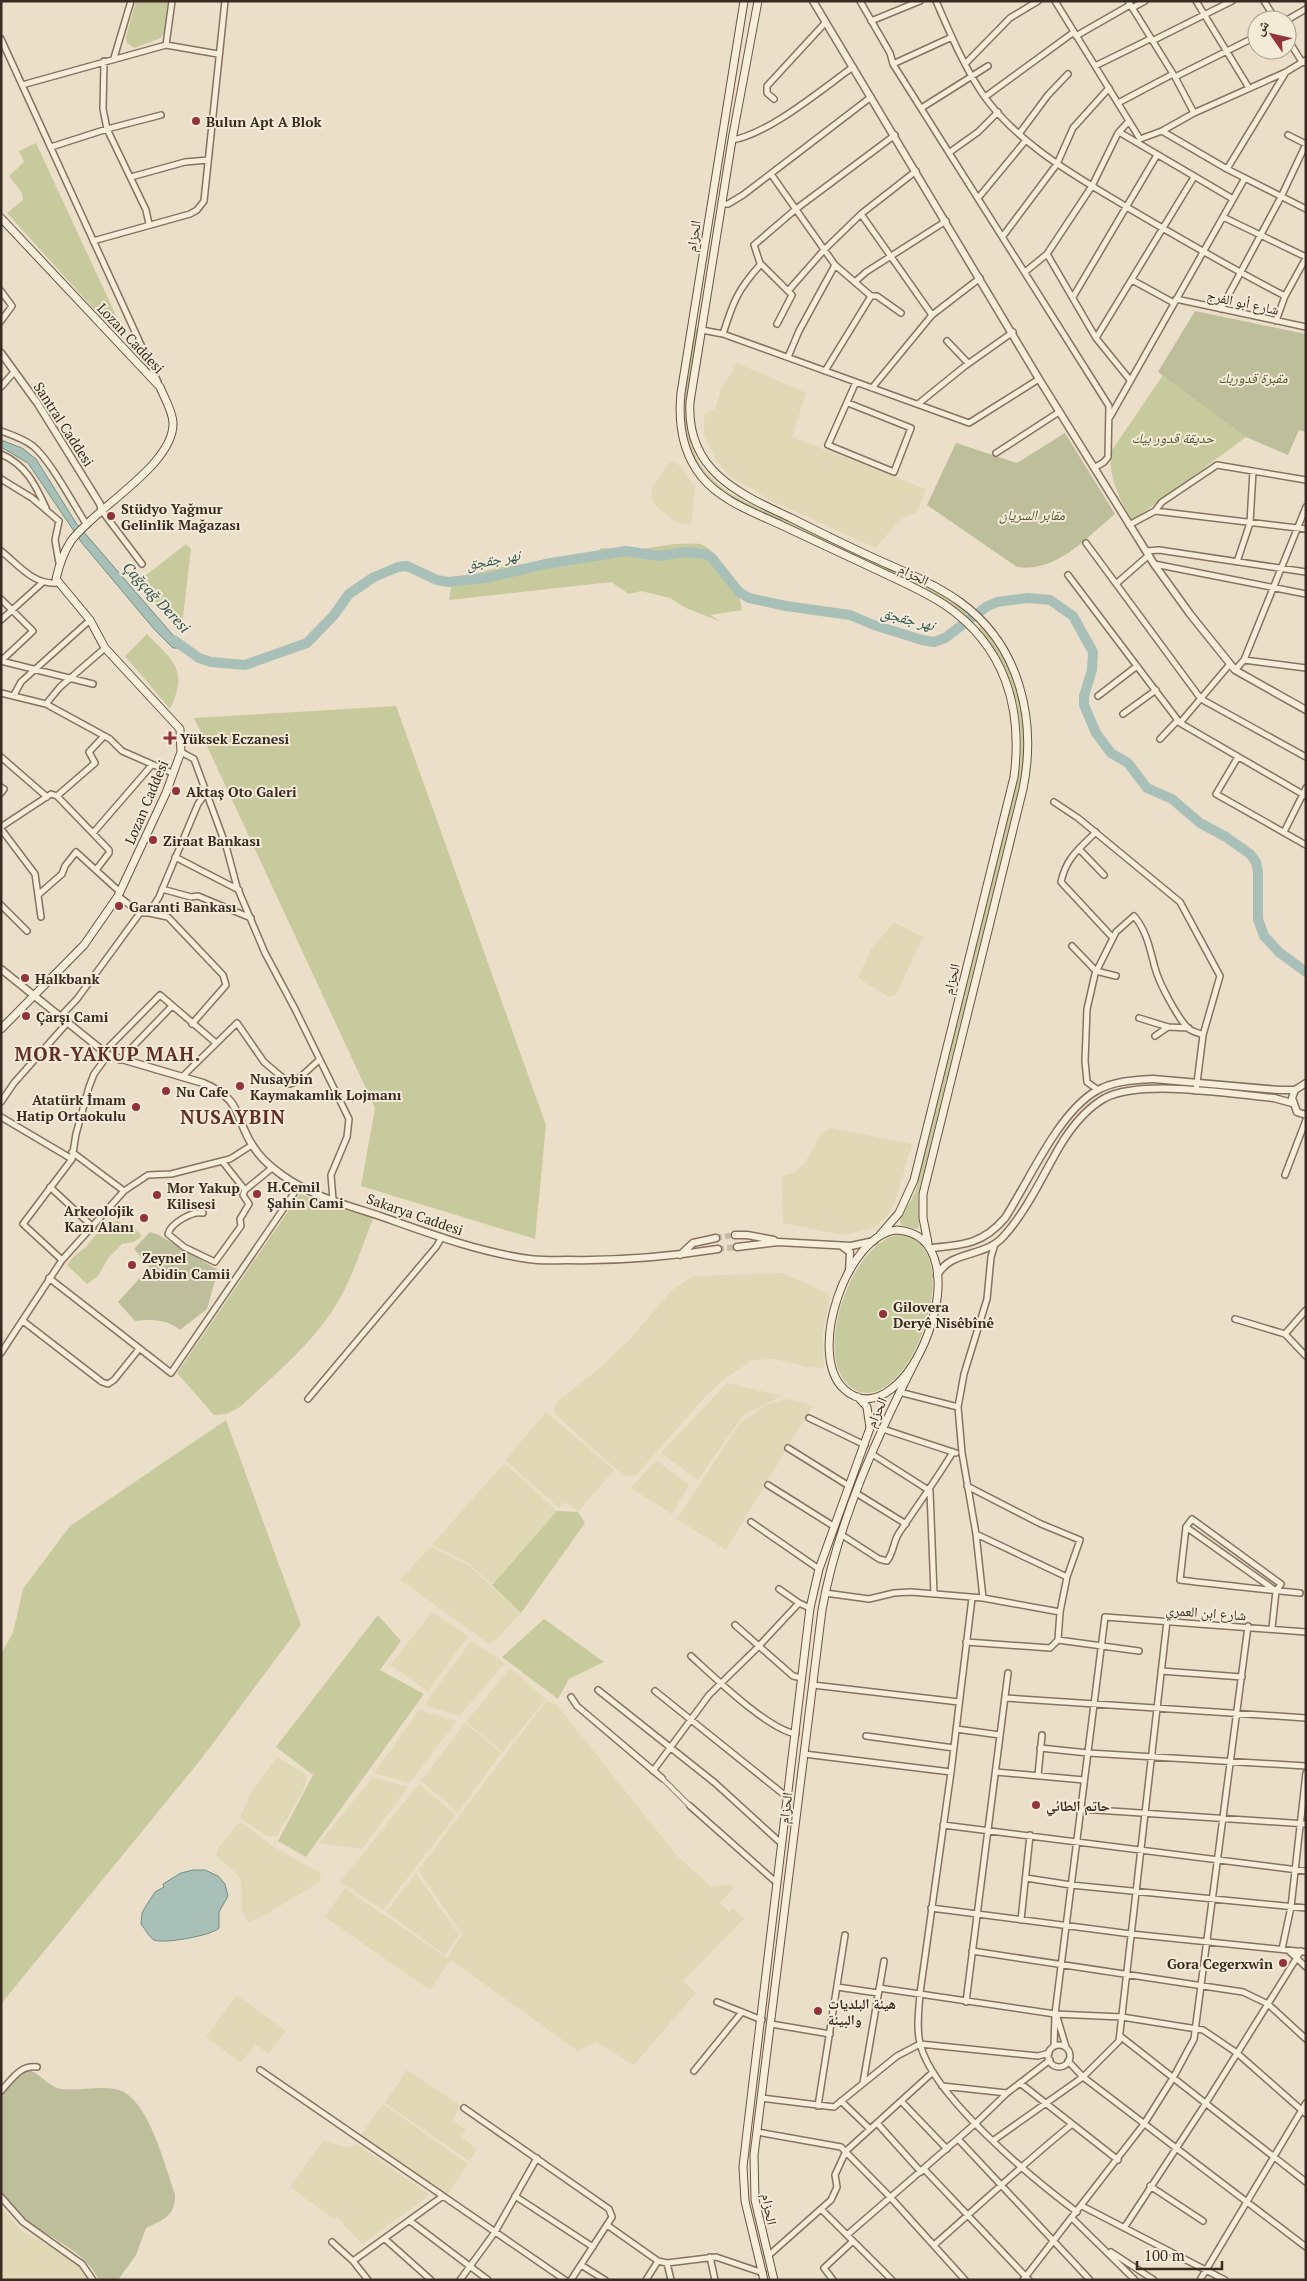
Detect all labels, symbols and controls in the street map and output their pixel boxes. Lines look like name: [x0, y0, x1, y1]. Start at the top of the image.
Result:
north arrow: [1247, 10, 1297, 60]
text: ش: [1249, 16, 1273, 39]
place label: Bulun Apt A Blok: [206, 112, 323, 131]
marker: Bulun Apt A Blok: [190, 115, 202, 127]
street label: الحزام: [681, 219, 706, 253]
street label: شارع أبو الفرج: [1205, 285, 1281, 320]
street label: Lozan Caddesi: [93, 299, 169, 377]
park label: مقبرة قدوربك: [1218, 368, 1288, 387]
street label: Santral Caddesi: [30, 378, 98, 470]
park label: حديقة قدور بيك: [1132, 428, 1215, 447]
place label: Stüdyo Yağmur Gelinlik Mağazası: [121, 499, 241, 534]
park label: مقابر السريان: [999, 505, 1066, 524]
marker: Stüdyo Yağmur Gelinlik Mağazası: [105, 510, 117, 522]
water label: نهر جقجق: [464, 543, 524, 574]
water label: Çağçağ Deresi: [119, 557, 196, 637]
street label: الحزام: [895, 559, 932, 590]
water label: نهر جقجق: [879, 602, 940, 635]
place label: Yüksek Eczanesi: [180, 729, 290, 748]
marker: Yüksek Eczanesi: [164, 732, 176, 744]
street label: Lozan Caddesi: [120, 757, 172, 847]
place label: Aktaş Oto Galeri: [186, 782, 297, 801]
marker: Aktaş Oto Galeri: [170, 785, 182, 797]
place label: Ziraat Bankası: [163, 831, 261, 850]
marker: Ziraat Bankası: [147, 834, 159, 846]
place label: Garanti Bankası: [129, 897, 237, 916]
marker: Garanti Bankası: [113, 900, 125, 912]
street label: الحزام: [938, 961, 965, 997]
place label: Halkbank: [35, 969, 100, 988]
marker: Halkbank: [19, 972, 31, 984]
place label: Çarşı Cami: [36, 1007, 109, 1026]
marker: Çarşı Cami: [20, 1010, 32, 1022]
district label: MOR-YAKUP MAH.: [15, 1041, 201, 1066]
place label: Nusaybin Kaymakamlık Lojmanı: [250, 1069, 402, 1104]
marker: Nusaybin Kaymakamlık Lojmanı: [234, 1080, 246, 1092]
place label: Nu Cafe: [176, 1082, 229, 1101]
marker: Nu Cafe: [160, 1085, 172, 1097]
place label: Atatürk İmam Hatip Ortaokulu: [16, 1090, 126, 1125]
marker: Atatürk İmam Hatip Ortaokulu: [130, 1101, 142, 1113]
district label: NUSAYBIN: [180, 1104, 286, 1129]
place label: H.Cemil Şahin Cami: [267, 1177, 344, 1212]
place label: Mor Yakup Kilisesi: [167, 1178, 240, 1213]
marker: H.Cemil Şahin Cami: [251, 1188, 263, 1200]
marker: Mor Yakup Kilisesi: [151, 1189, 163, 1201]
street label: Sakarya Caddesi: [364, 1189, 466, 1239]
place label: Arkeolojik Kazı Alanı: [64, 1201, 135, 1236]
marker: Arkeolojik Kazı Alanı: [138, 1212, 150, 1224]
place label: Zeynel Abidin Camii: [142, 1248, 230, 1283]
marker: Zeynel Abidin Camii: [126, 1259, 138, 1271]
place label: Gilovera Deryê Nisêbînê: [893, 1297, 994, 1332]
marker: Gilovera Deryê Nisêbînê: [877, 1308, 889, 1320]
street label: الحزام: [861, 1394, 892, 1431]
street label: شارع ابن العمري: [1165, 1600, 1247, 1627]
street label: الحزام: [774, 1791, 797, 1825]
place label: حاتم الطائي: [1046, 1796, 1110, 1817]
marker: حاتم الطائي: [1030, 1799, 1042, 1811]
place label: Gora Cegerxwîn: [1167, 1954, 1273, 1973]
marker: Gora Cegerxwîn: [1277, 1957, 1289, 1969]
place label: هيئة البلديات والبيئة: [828, 1994, 896, 2029]
marker: هيئة البلديات والبيئة: [812, 2005, 824, 2017]
street label: الحزام: [757, 2192, 782, 2226]
scale bar: [1137, 2238, 1222, 2270]
text: 100 m: [1144, 2245, 1185, 2265]

